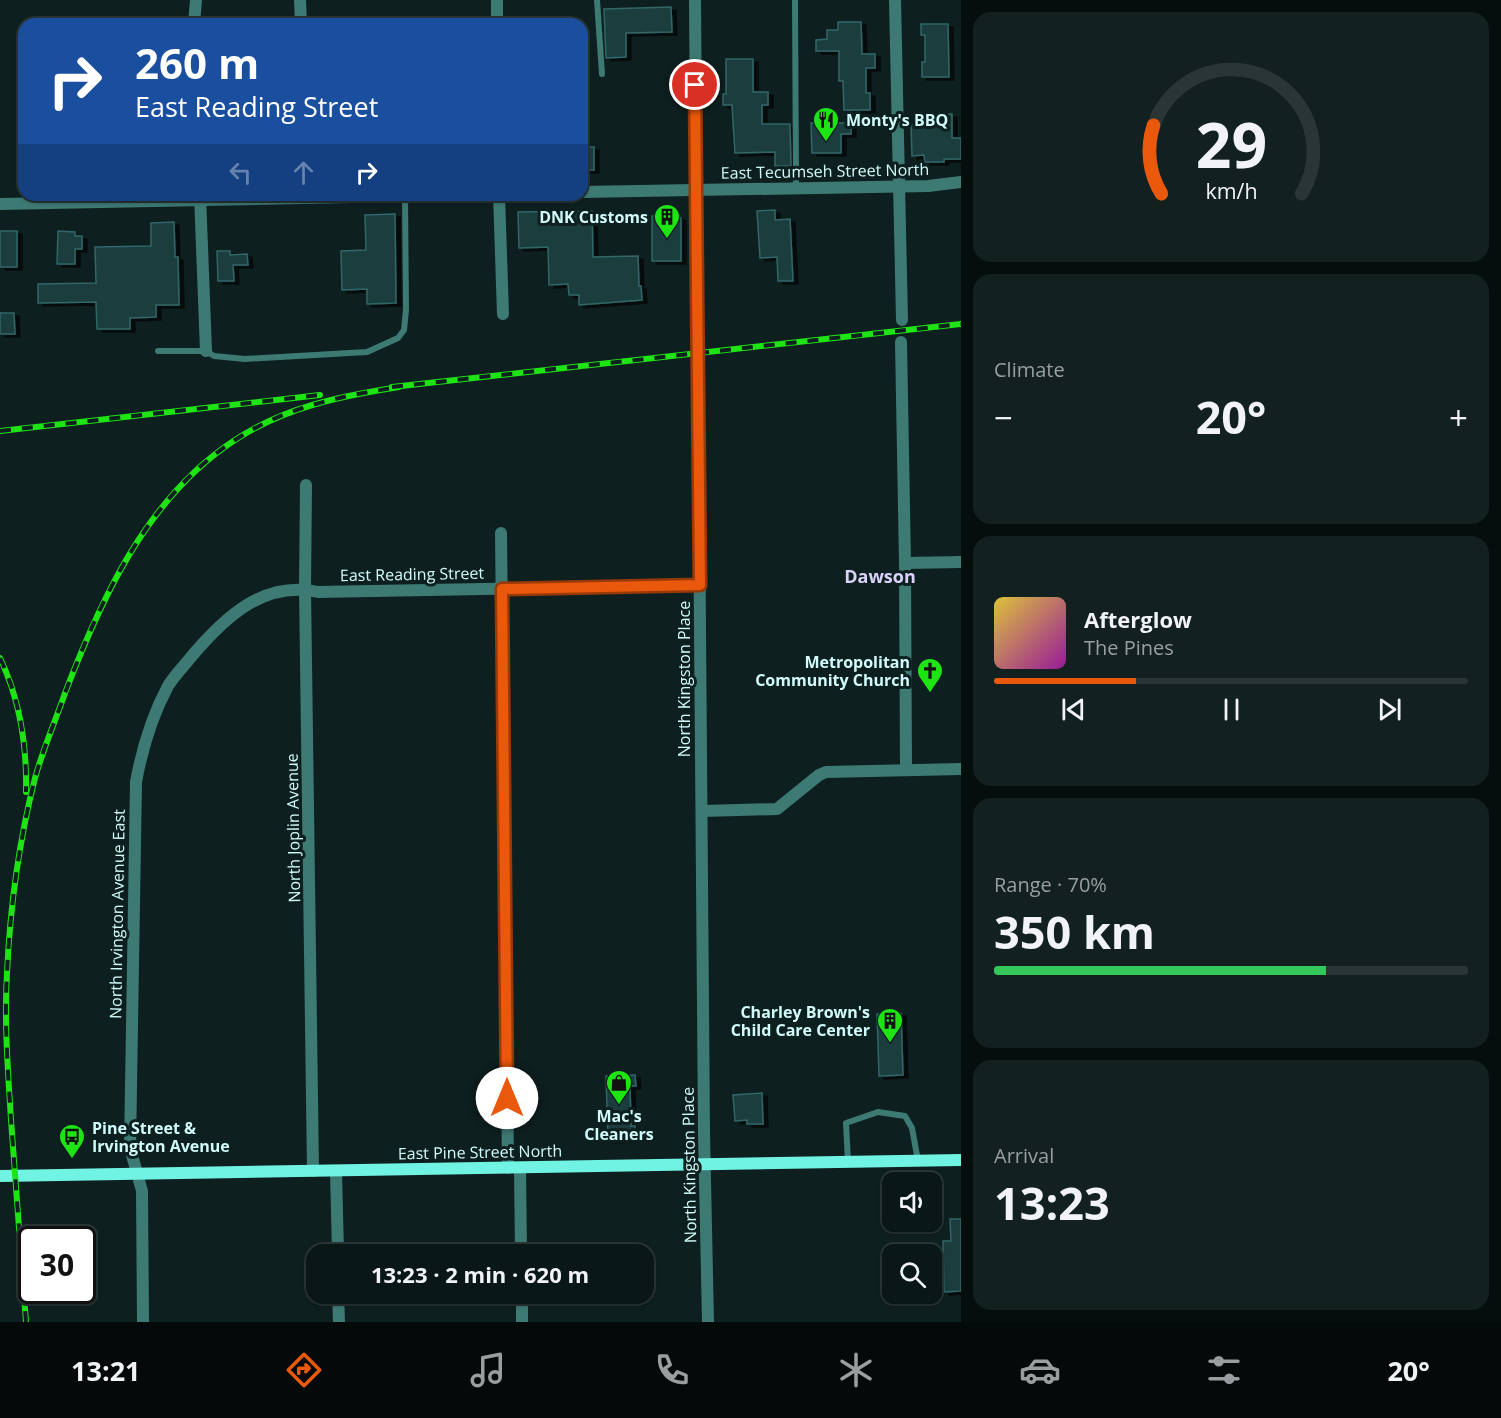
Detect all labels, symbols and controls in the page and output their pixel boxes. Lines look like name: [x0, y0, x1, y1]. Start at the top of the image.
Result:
text: 260 m: [135, 34, 259, 91]
icon: right: [36, 42, 114, 120]
pin: [669, 59, 720, 110]
icon: arrive: [678, 68, 711, 101]
text: East Reading Street: [135, 88, 378, 125]
text: 29: [1195, 101, 1267, 186]
restaurant icon: Monty's BBQ: [811, 105, 841, 143]
place label: Monty's BBQ: [846, 109, 948, 131]
icon: left: [224, 156, 257, 189]
icon: ahead: [287, 156, 320, 189]
icon: right: [350, 156, 383, 189]
street label: East Tecumseh Street North: [721, 158, 929, 184]
text: km/h: [1205, 176, 1257, 205]
building icon: DNK Customs: [652, 202, 682, 240]
place label: DNK Customs: [539, 206, 648, 228]
text: Climate: [994, 356, 1065, 383]
text: 20°: [1196, 386, 1266, 447]
text: −: [994, 395, 1013, 440]
text: +: [1449, 395, 1468, 440]
street label: East Reading Street: [340, 562, 485, 586]
district label: Dawson: [844, 564, 916, 588]
street label: North Kingston Place: [673, 601, 695, 757]
text: Afterglow: [1084, 604, 1192, 634]
text: The Pines: [1084, 634, 1174, 661]
place label: Metropolitan Community Church: [755, 651, 910, 691]
church icon: Metropolitan Community Church: [915, 656, 945, 694]
icon: previous: [1057, 693, 1090, 726]
icon: pause: [1215, 693, 1248, 726]
icon: next: [1373, 693, 1406, 726]
street label: North Joplin Avenue: [281, 753, 305, 903]
street label: North Irvington Avenue East: [104, 809, 130, 1019]
text: Range · 70%: [994, 871, 1107, 898]
text: 350 km: [994, 901, 1155, 962]
place label: Charley Brown's Child Care Center: [731, 1001, 870, 1041]
building icon: Charley Brown's Child Care Center: [875, 1006, 905, 1044]
position arrow: [475, 1066, 539, 1130]
shop icon: Mac's Cleaners: [604, 1068, 634, 1106]
street label: North Kingston Place: [677, 1087, 701, 1243]
place label: Mac's Cleaners: [584, 1105, 654, 1145]
place label: Pine Street & Irvington Avenue: [92, 1117, 230, 1157]
bus stop icon: Pine Street & Irvington Avenue: [57, 1122, 87, 1160]
street label: East Pine Street North: [398, 1140, 562, 1164]
text: Arrival: [994, 1142, 1054, 1169]
map controls: [882, 1172, 942, 1304]
button: sound: [882, 1172, 942, 1232]
text: 13:23: [994, 1172, 1110, 1233]
speed limit sign: 30: [18, 1226, 96, 1304]
button: search: [882, 1244, 942, 1304]
text: 13:23 · 2 min · 620 m: [371, 1259, 589, 1289]
icon: directions: [283, 1349, 325, 1391]
icon: music: [467, 1349, 509, 1391]
icon: phone: [651, 1349, 693, 1391]
icon: climate: [835, 1349, 877, 1391]
icon: car: [1019, 1349, 1061, 1391]
icon: filters: [1203, 1349, 1245, 1391]
text: 13:21: [71, 1352, 141, 1389]
text: 20°: [1387, 1352, 1430, 1389]

